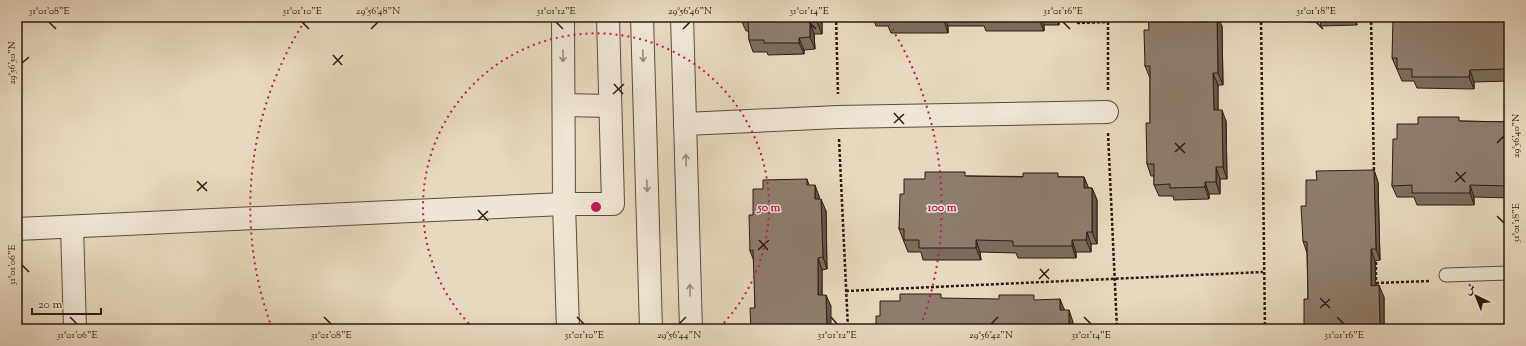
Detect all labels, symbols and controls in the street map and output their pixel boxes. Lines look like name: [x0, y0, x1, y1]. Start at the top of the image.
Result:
text: 31°01'08"E: [28, 4, 70, 19]
text: 31°01'10"E: [282, 4, 322, 19]
text: 29°56'48"N: [356, 4, 400, 19]
text: 31°01'12"E: [536, 4, 576, 19]
text: 29°56'46"N: [668, 4, 712, 19]
text: 31°01'14"E: [789, 4, 829, 19]
text: 31°01'16"E: [1043, 4, 1083, 19]
text: 31°01'18"E: [1296, 4, 1336, 19]
text: 29°56'50"N: [5, 41, 20, 85]
one-way arrow: [559, 49, 567, 62]
one-way arrow: [640, 49, 647, 62]
text: 29°56'40"N: [1509, 114, 1524, 158]
one-way arrow: [683, 154, 690, 167]
one-way arrow: [643, 179, 651, 192]
text: 50 m: [757, 199, 781, 217]
text: 100 m: [926, 199, 957, 217]
centre of rings: [589, 200, 603, 214]
text: 31°01'18"E: [1509, 203, 1524, 243]
text: 31°01'06"E: [5, 244, 20, 286]
north arrow: [1456, 276, 1496, 316]
text: ش: [1460, 280, 1479, 299]
one-way arrow: [686, 284, 694, 297]
scale bar: [32, 290, 101, 316]
text: 20 m: [38, 296, 63, 314]
text: 31°01'06"E: [56, 328, 98, 343]
text: 31°01'08"E: [310, 328, 352, 343]
text: 31°01'10"E: [564, 328, 604, 343]
text: 29°56'44"N: [657, 328, 701, 343]
text: 31°01'12"E: [817, 328, 857, 343]
text: 29°56'42"N: [969, 328, 1013, 343]
text: 31°01'14"E: [1071, 328, 1111, 343]
text: 31°01'16"E: [1324, 328, 1364, 343]

